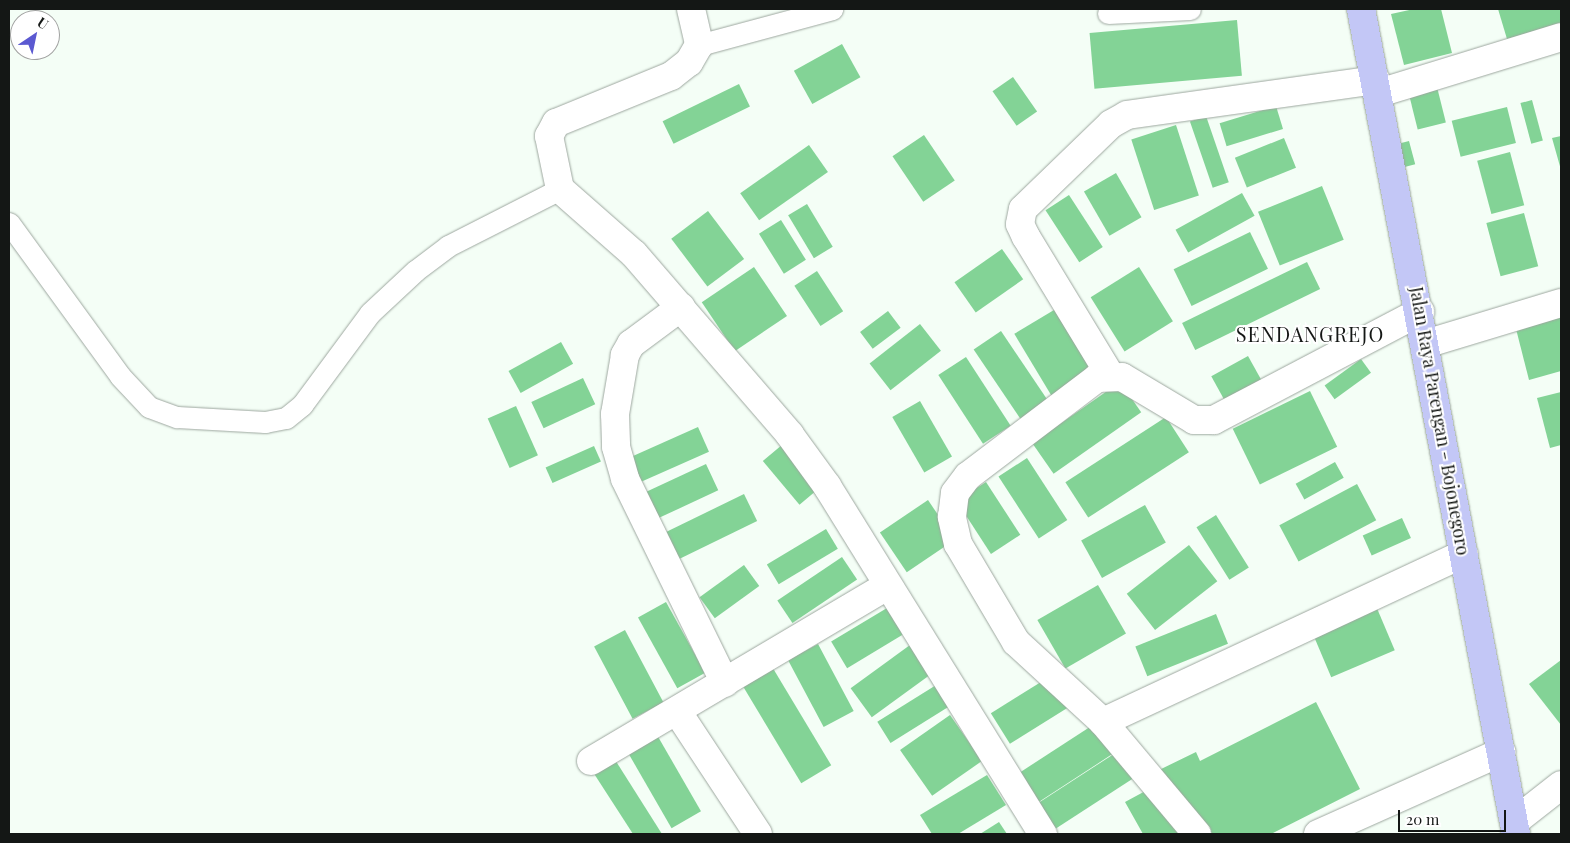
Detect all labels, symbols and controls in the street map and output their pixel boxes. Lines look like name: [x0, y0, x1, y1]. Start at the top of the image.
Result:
north arrow: [10, 10, 60, 60]
text: U: [34, 12, 52, 34]
street label: Jalan Raya Parengan - Bojonegoro: [1406, 285, 1474, 557]
district label: SENDANGREJO: [1234, 321, 1386, 345]
scale bar: [1400, 800, 1508, 832]
text: 20 m: [1406, 809, 1439, 829]

